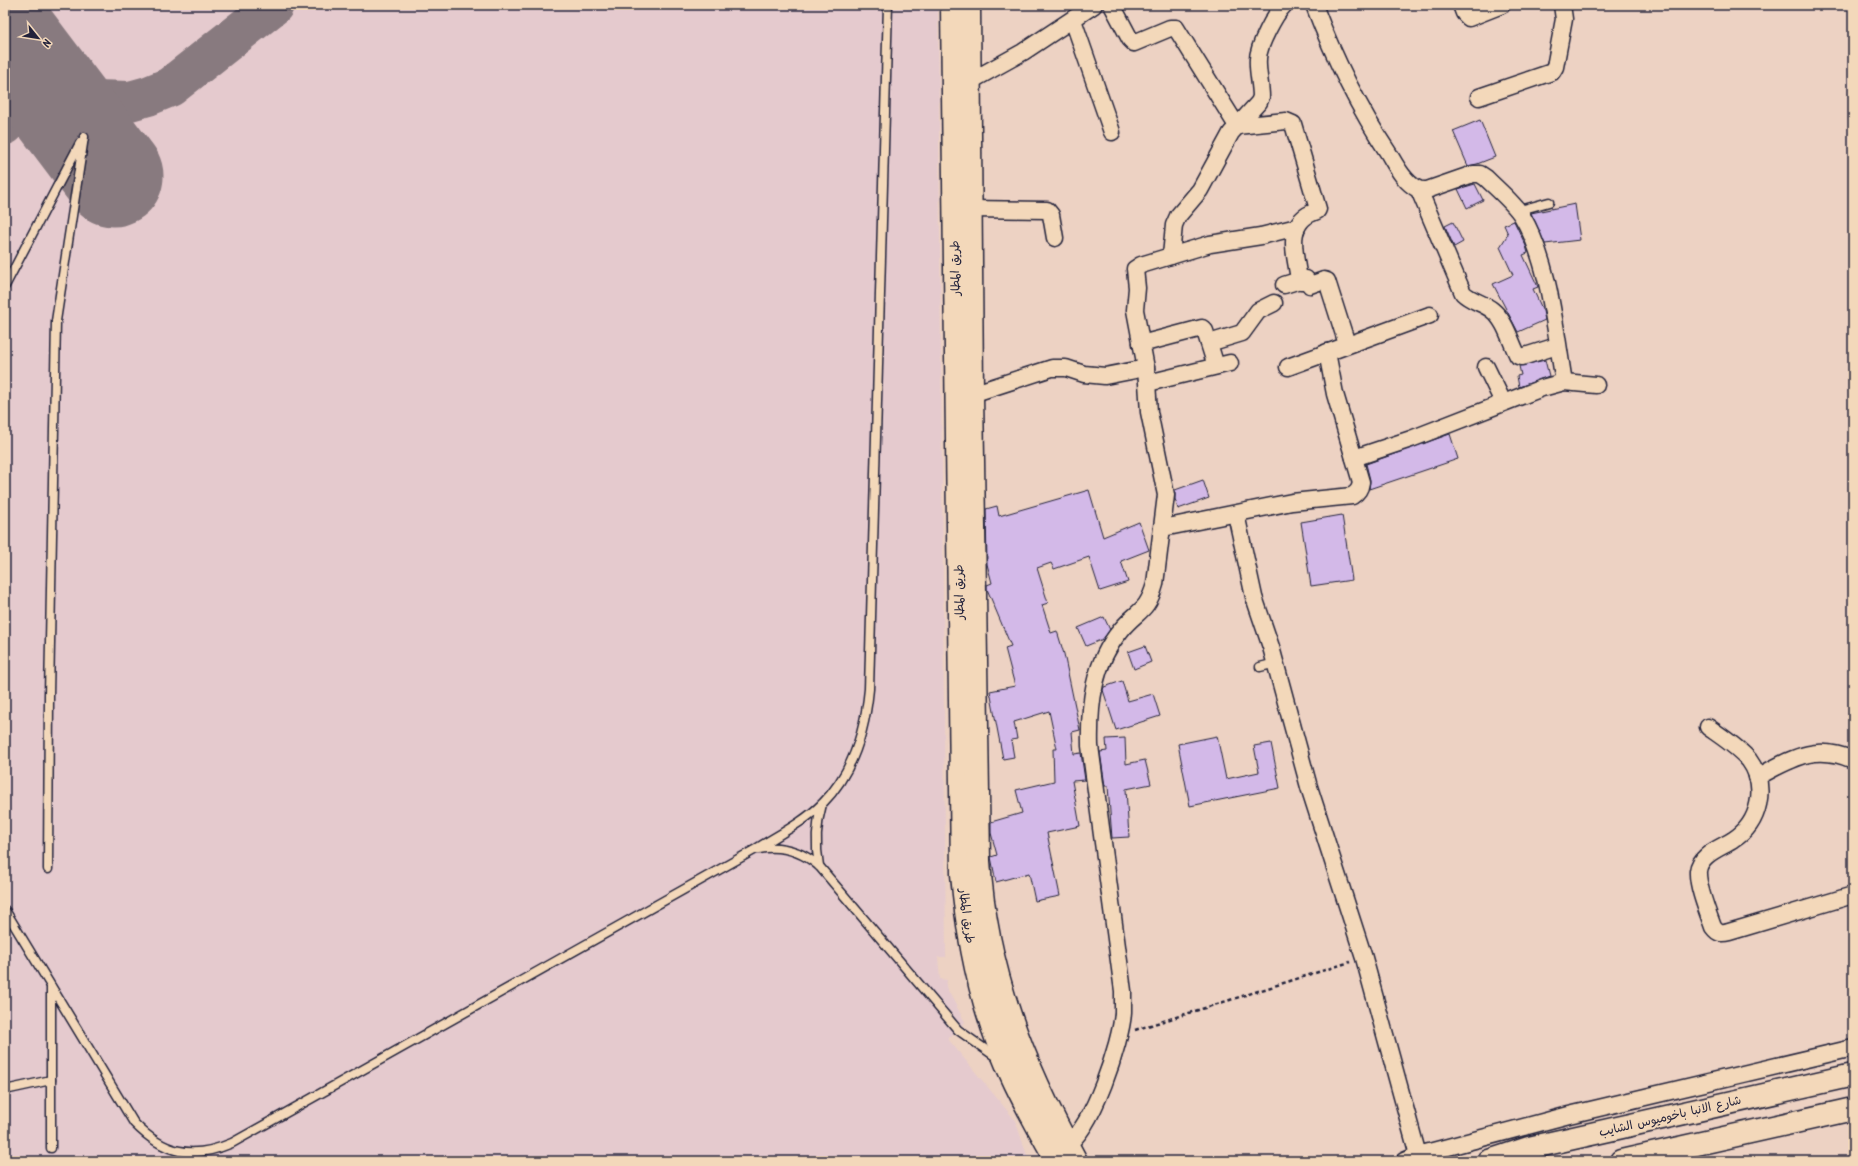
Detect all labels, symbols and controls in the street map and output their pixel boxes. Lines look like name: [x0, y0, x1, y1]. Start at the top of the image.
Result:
north arrow: [18, 18, 58, 58]
text: N: [36, 35, 55, 50]
street label: طريق المطار: [946, 240, 965, 297]
street label: طريق المطار: [950, 564, 969, 621]
street label: طريق المطار: [954, 887, 979, 945]
street label: شارع الانبا باخوميوس الشايب: [1597, 1091, 1743, 1142]

